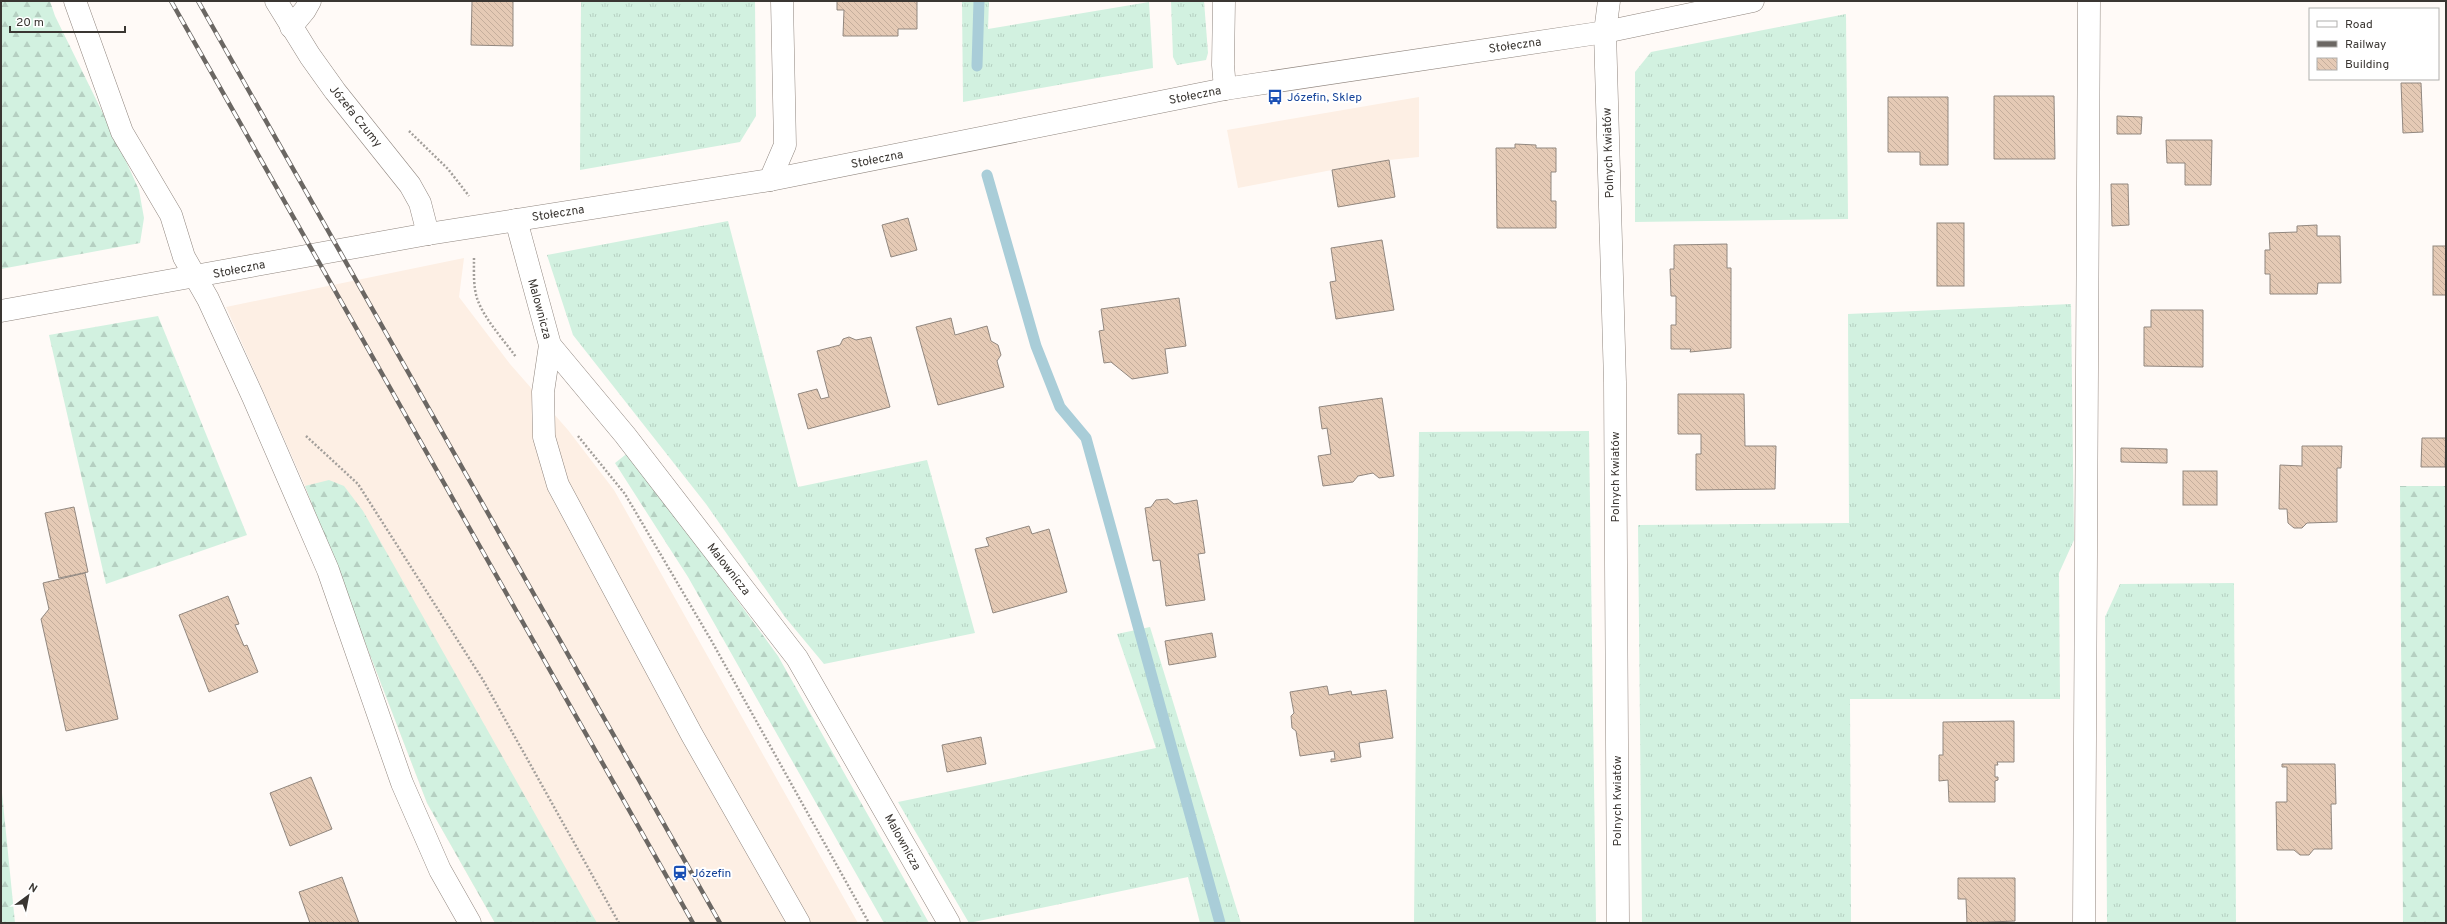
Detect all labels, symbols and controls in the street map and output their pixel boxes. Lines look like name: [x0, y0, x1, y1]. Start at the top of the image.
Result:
scale bar: [10, 8, 125, 34]
legend: [2309, 8, 2439, 80]
text: 20 m: [16, 15, 44, 31]
text: Road: [2345, 17, 2373, 33]
street label: Stołeczna: [1488, 34, 1543, 58]
text: Railway: [2345, 37, 2386, 53]
text: Building: [2345, 57, 2389, 73]
street label: Józefa Czumy: [325, 82, 385, 151]
street label: Stołeczna: [1168, 83, 1223, 109]
bus stop icon: Józefin, Sklep: [1266, 88, 1284, 106]
place label: Józefin, Sklep: [1287, 90, 1362, 106]
street label: Polnych Kwiatów: [1599, 107, 1619, 199]
street label: Stołeczna: [850, 147, 905, 173]
street label: Stołeczna: [531, 202, 586, 226]
street label: Stołeczna: [212, 257, 267, 283]
street label: Malownicza: [523, 277, 555, 341]
street label: Polnych Kwiatów: [1608, 431, 1624, 523]
street label: Malownicza: [703, 540, 754, 599]
street label: Polnych Kwiatów: [1610, 755, 1626, 847]
street label: Malownicza: [880, 812, 924, 873]
station icon: Józefin: [671, 864, 689, 882]
place label: Józefin: [692, 866, 731, 882]
north arrow: [8, 876, 48, 916]
text: N: [26, 880, 40, 896]

